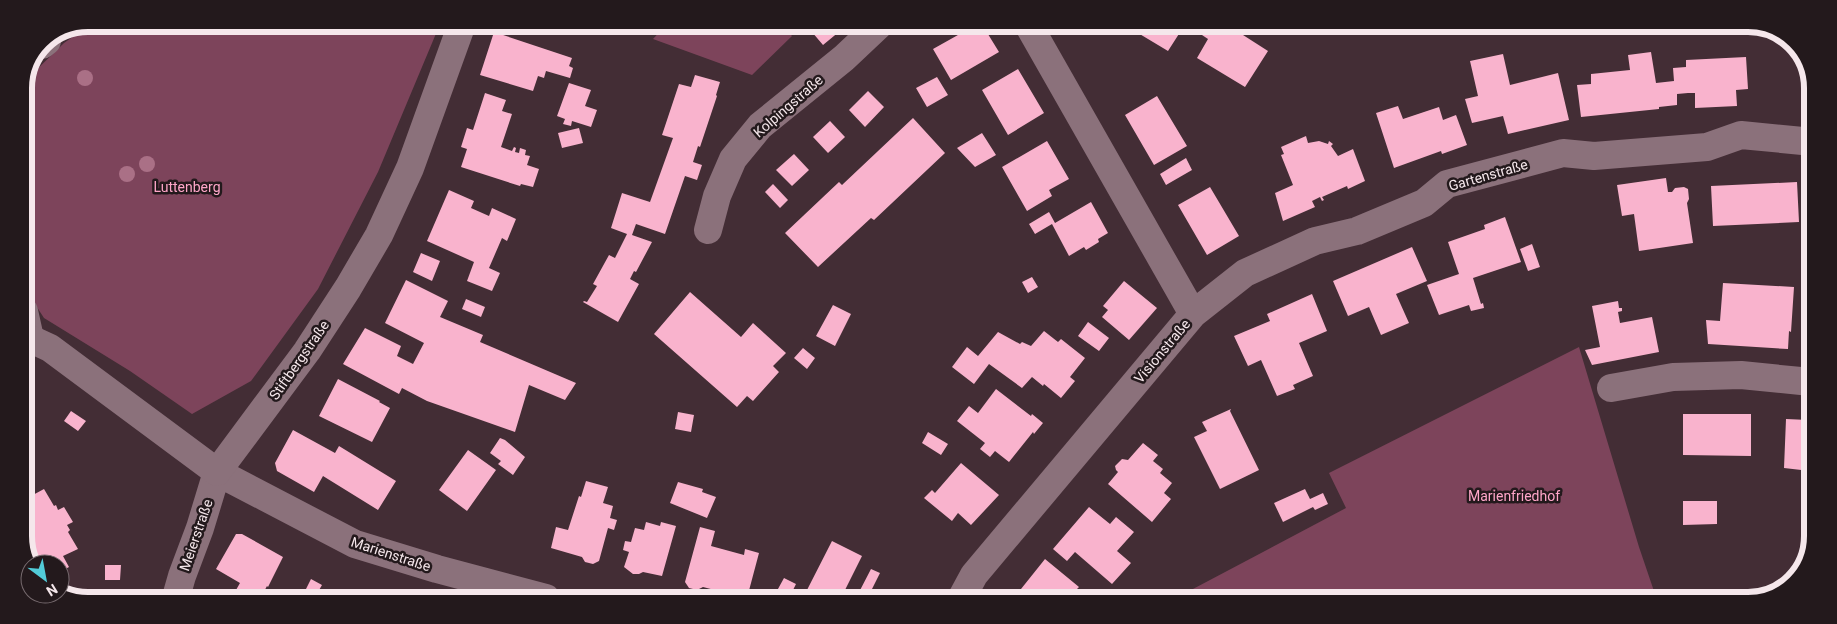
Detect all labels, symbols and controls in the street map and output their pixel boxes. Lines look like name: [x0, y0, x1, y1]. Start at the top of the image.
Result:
street label: Kolpingstraße: [750, 72, 826, 140]
street label: Gartenstraße: [1447, 156, 1529, 194]
park label: Luttenberg: [153, 179, 221, 195]
street label: Visionstraße: [1131, 316, 1193, 386]
street label: Stiftbergstraße: [266, 317, 332, 403]
park label: Marienfriedhof: [1468, 488, 1560, 504]
street label: Meierstraße: [176, 497, 216, 573]
street label: Marienstraße: [349, 534, 433, 574]
north arrow: [20, 554, 70, 604]
text: N: [43, 581, 60, 599]

